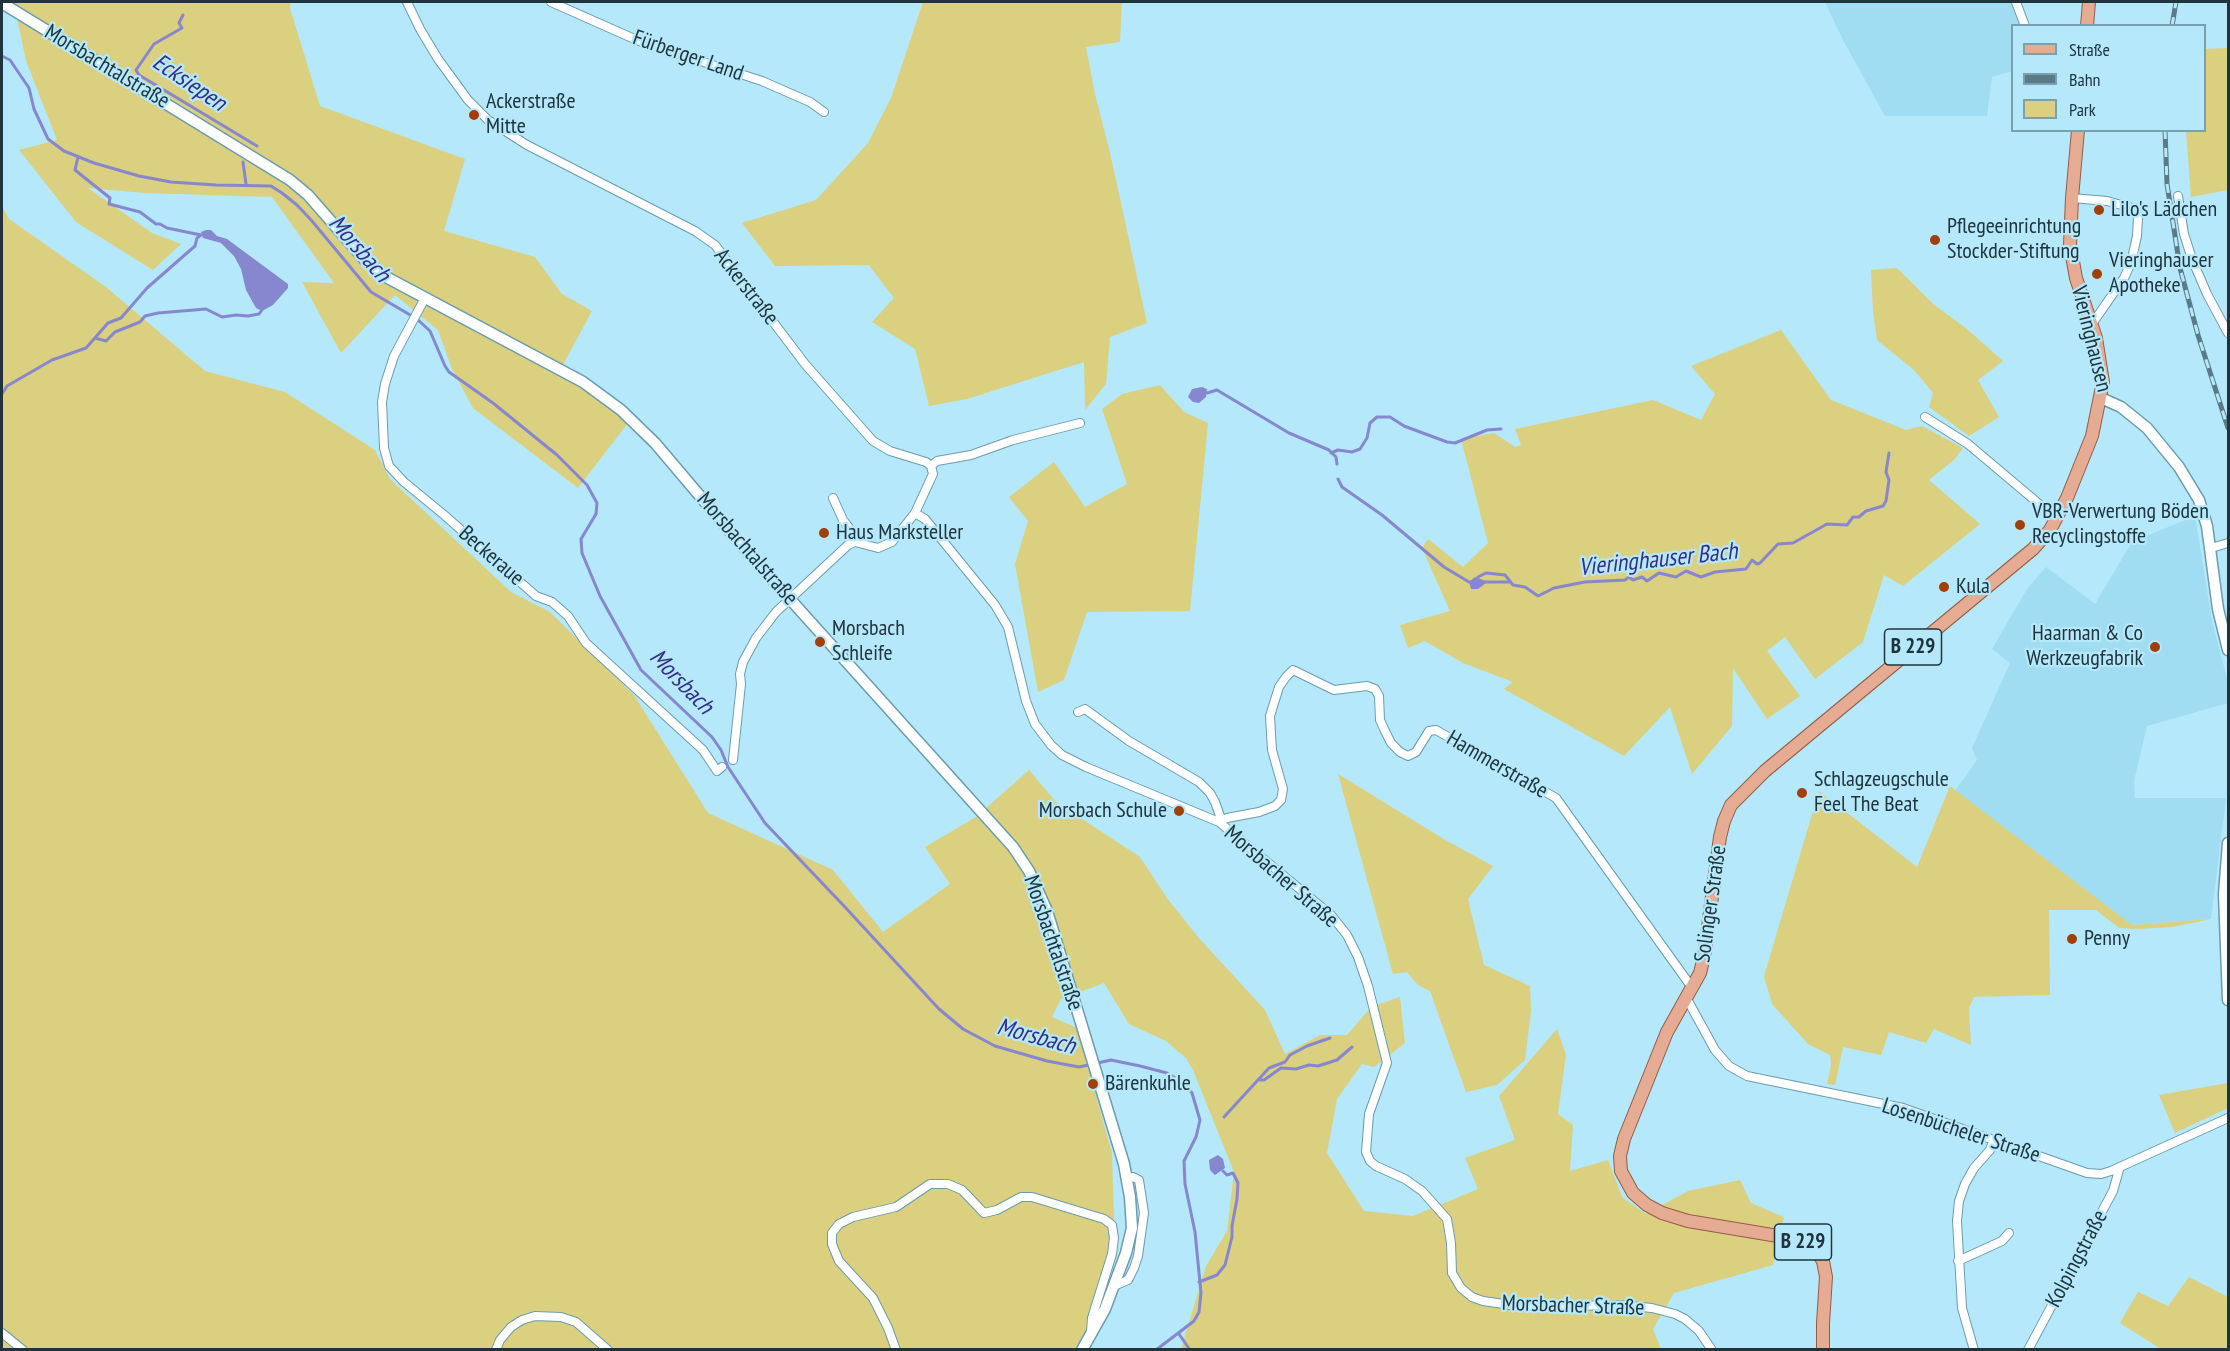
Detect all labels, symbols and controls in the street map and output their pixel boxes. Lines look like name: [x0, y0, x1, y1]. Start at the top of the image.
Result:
street label: Morsbachtalstraße: [40, 19, 174, 115]
legend: [2011, 24, 2206, 132]
street label: Fürberger Land: [629, 25, 747, 87]
text: Straße: [2069, 38, 2110, 61]
water label: Ecksiepen: [147, 48, 231, 118]
text: Bahn: [2069, 68, 2101, 91]
place label: Ackerstraße Mitte: [486, 89, 576, 140]
text: Park: [2069, 98, 2096, 121]
marker: Ackerstraße Mitte: [467, 108, 481, 122]
place label: Lilo's Lädchen: [2111, 197, 2217, 223]
marker: Lilo's Lädchen: [2092, 203, 2106, 217]
water label: Morsbach: [322, 210, 396, 288]
place label: Pflegeeinrichtung Stockder-Stiftung: [1947, 214, 2081, 266]
marker: Pflegeeinrichtung Stockder-Stiftung: [1928, 233, 1942, 247]
street label: Ackerstraße: [708, 244, 784, 330]
place label: Vieringhauser Apotheke: [2109, 248, 2214, 300]
marker: Vieringhauser Apotheke: [2090, 267, 2104, 281]
street label: Vieringhausen: [2065, 283, 2117, 395]
street label: Morsbachtalstraße: [691, 487, 803, 611]
place label: VBR-Verwertung Böden Recyclingstoffe: [2032, 499, 2209, 550]
marker: VBR-Verwertung Böden Recyclingstoffe: [2013, 518, 2027, 532]
street label: Beckeraue: [453, 520, 529, 592]
place label: Haus Marksteller: [836, 520, 963, 546]
marker: Haus Marksteller: [817, 526, 831, 540]
water label: Vieringhauser Bach: [1577, 537, 1739, 583]
place label: Kula: [1956, 574, 1990, 600]
marker: Kula: [1937, 580, 1951, 594]
place label: Morsbach Schleife: [832, 616, 905, 668]
place label: Haarman & Co Werkzeugfabrik: [2026, 621, 2143, 672]
road number: B 229: [1884, 629, 1942, 665]
marker: Morsbach Schleife: [813, 635, 827, 649]
marker: Haarman & Co Werkzeugfabrik: [2148, 640, 2162, 654]
water label: Morsbach: [643, 643, 719, 721]
street label: Hammerstraße: [1442, 725, 1552, 805]
place label: Schlagzeugschule Feel The Beat: [1814, 767, 1949, 818]
marker: Schlagzeugschule Feel The Beat: [1795, 786, 1809, 800]
place label: Morsbach Schule: [1039, 798, 1167, 824]
marker: Morsbach Schule: [1172, 804, 1186, 818]
street label: Morsbacher Straße: [1218, 820, 1344, 934]
street label: Solinger Straße: [1690, 844, 1732, 964]
street label: Morsbachtalstraße: [1018, 872, 1088, 1014]
place label: Penny: [2084, 926, 2130, 952]
marker: Penny: [2065, 932, 2079, 946]
water label: Morsbach: [994, 1013, 1078, 1061]
place label: Bärenkuhle: [1105, 1071, 1191, 1097]
marker: Bärenkuhle: [1086, 1077, 1100, 1091]
street label: Losenbücheler Straße: [1879, 1093, 2043, 1169]
street label: Kolpingstraße: [2040, 1206, 2114, 1312]
road number: B 229: [1774, 1224, 1832, 1260]
street label: Morsbacher Straße: [1501, 1290, 1645, 1322]

